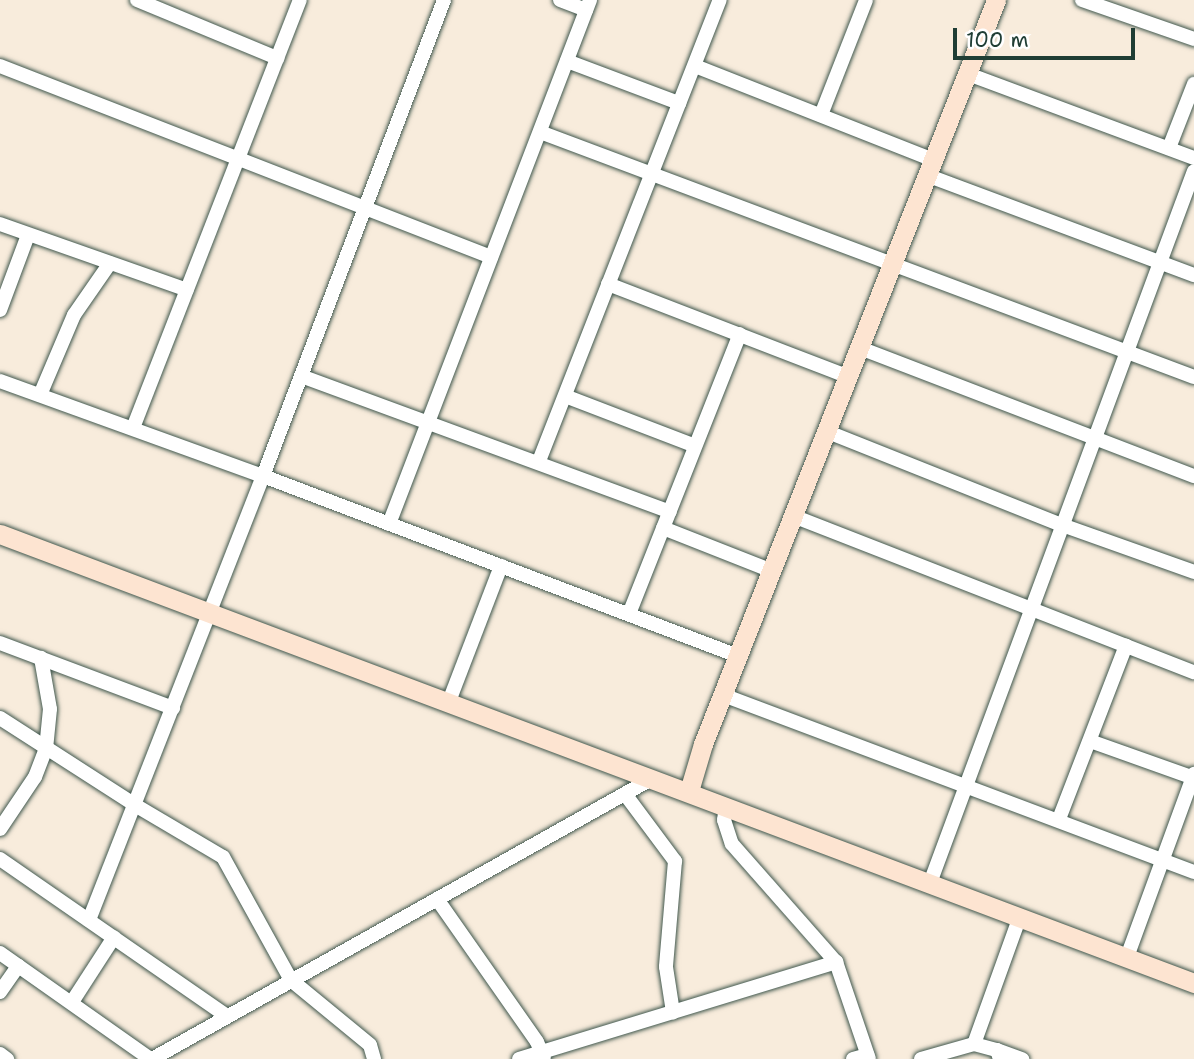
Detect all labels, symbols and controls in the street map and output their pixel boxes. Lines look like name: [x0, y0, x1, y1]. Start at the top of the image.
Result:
scale bar: [956, 14, 1138, 58]
text: 100 m: [966, 26, 1029, 54]

